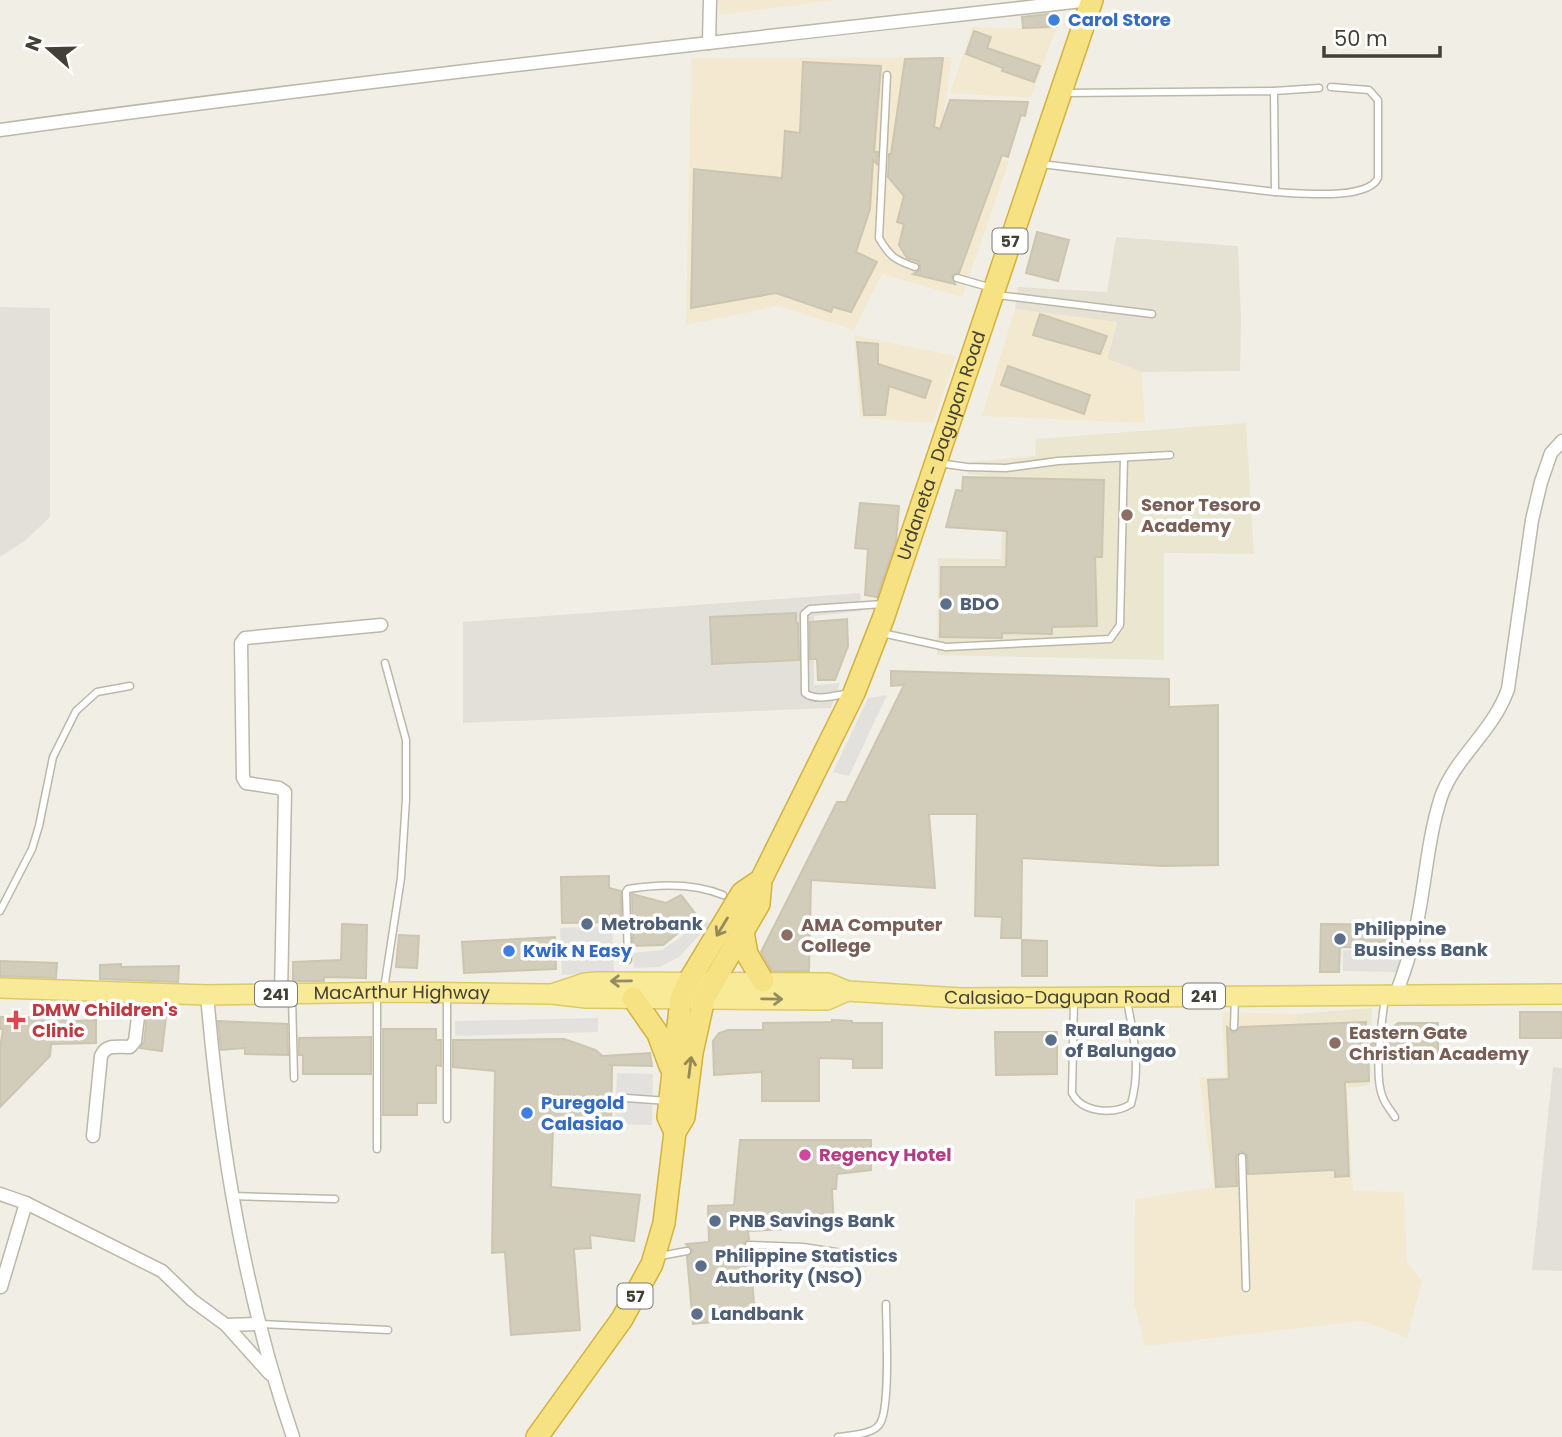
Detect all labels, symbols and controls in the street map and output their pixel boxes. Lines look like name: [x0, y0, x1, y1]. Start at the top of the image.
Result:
place label: Carol Store: [1068, 7, 1171, 32]
marker: Carol Store: [1046, 12, 1062, 28]
north arrow: [14, 14, 84, 84]
scale bar: [1324, 14, 1440, 58]
text: 50 m: [1334, 24, 1388, 53]
text: N: [18, 32, 49, 55]
road number: 57: [992, 229, 1028, 254]
street label: Urdaneta - Dagupan Road: [891, 328, 991, 563]
place label: Senor Tesoro Academy: [1141, 492, 1261, 538]
marker: Senor Tesoro Academy: [1119, 507, 1135, 523]
place label: BDO: [960, 591, 999, 616]
marker: BDO: [938, 596, 954, 612]
place label: Metrobank: [601, 911, 704, 936]
place label: AMA Computer College: [801, 912, 943, 958]
marker: Metrobank: [579, 916, 595, 932]
place label: Philippine Business Bank: [1354, 916, 1489, 962]
one-way arrow: [714, 917, 728, 937]
marker: AMA Computer College: [779, 927, 795, 943]
marker: Philippine Business Bank: [1332, 931, 1348, 947]
place label: Kwik N Easy: [523, 938, 633, 963]
marker: Kwik N Easy: [501, 943, 517, 959]
one-way arrow: [610, 975, 633, 988]
street label: MacArthur Highway: [314, 979, 490, 1005]
road number: 241: [255, 982, 297, 1006]
street label: Calasiao-Dagupan Road: [943, 984, 1171, 1010]
road number: 241: [1183, 984, 1225, 1008]
one-way arrow: [760, 992, 783, 1006]
place label: DMW Children's Clinic: [32, 997, 178, 1043]
marker: DMW Children's Clinic: [6, 1010, 26, 1030]
place label: Rural Bank of Balungao: [1065, 1017, 1176, 1063]
place label: Eastern Gate Christian Academy: [1349, 1020, 1529, 1066]
marker: Rural Bank of Balungao: [1043, 1032, 1059, 1048]
marker: Eastern Gate Christian Academy: [1327, 1035, 1343, 1051]
one-way arrow: [684, 1056, 697, 1078]
place label: Puregold Calasiao: [541, 1090, 624, 1136]
marker: Puregold Calasiao: [519, 1105, 535, 1121]
place label: Regency Hotel: [819, 1142, 952, 1167]
marker: Regency Hotel: [797, 1147, 813, 1163]
place label: PNB Savings Bank: [729, 1208, 896, 1233]
marker: PNB Savings Bank: [707, 1213, 723, 1229]
place label: Philippine Statistics Authority (NSO): [715, 1243, 898, 1289]
marker: Philippine Statistics Authority (NSO): [693, 1258, 709, 1274]
road number: 57: [618, 1284, 652, 1308]
place label: Landbank: [711, 1301, 805, 1326]
marker: Landbank: [689, 1306, 705, 1322]

